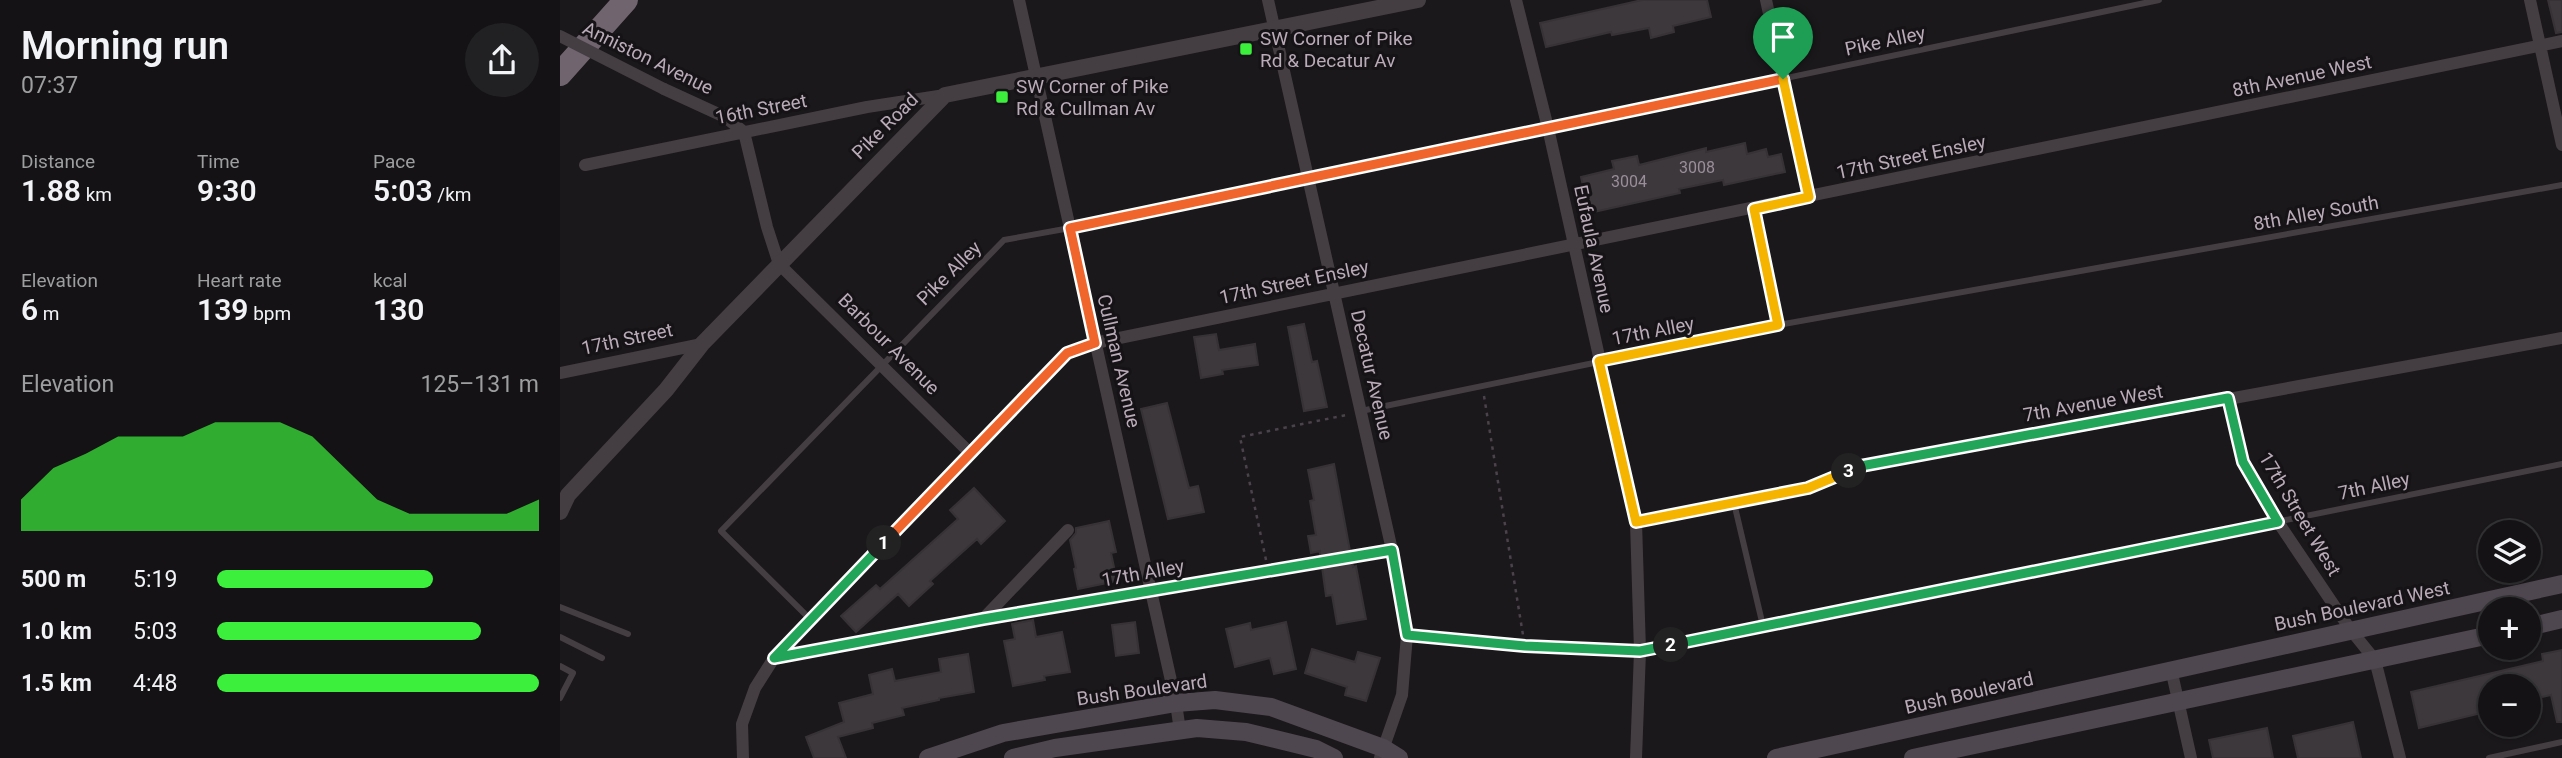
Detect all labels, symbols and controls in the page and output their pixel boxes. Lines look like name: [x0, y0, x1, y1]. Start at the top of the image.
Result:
pin: [1753, 7, 1813, 79]
street label: Anniston Avenue: [579, 17, 717, 99]
icon: arrive: [1764, 18, 1802, 56]
street label: Pike Alley: [1843, 21, 1927, 61]
button: share: [465, 23, 539, 97]
text: Morning run: [21, 24, 229, 68]
place label: SW Corner of Pike Rd & Decatur Av: [1260, 27, 1413, 72]
marker: SW Corner of Pike Rd & Decatur Av: [1238, 41, 1254, 57]
street label: 8th Avenue West: [2230, 50, 2374, 102]
text: 07:37: [21, 72, 78, 99]
place label: SW Corner of Pike Rd & Cullman Av: [1016, 75, 1169, 120]
street label: Pike Road: [847, 88, 923, 164]
street label: 16th Street: [713, 89, 809, 129]
marker: SW Corner of Pike Rd & Cullman Av: [994, 89, 1010, 105]
street label: 17th Street Ensley: [1834, 130, 1988, 184]
text: Distance: [21, 150, 95, 173]
text: Time: [197, 150, 240, 173]
text: Pace: [373, 150, 415, 173]
house number: 3008: [1679, 158, 1715, 177]
house number: 3004: [1611, 172, 1647, 191]
text: 1.88: [21, 173, 81, 208]
text: 9:30: [197, 173, 257, 208]
text: 5:03: [373, 173, 433, 208]
text: km: [81, 183, 112, 206]
text: /km: [433, 183, 471, 206]
street label: Eufaula Avenue: [1569, 183, 1619, 315]
street label: 8th Alley South: [2252, 191, 2380, 235]
street label: Pike Alley: [912, 236, 986, 310]
street label: 17th Street Ensley: [1217, 255, 1371, 309]
text: Elevation: [21, 269, 98, 292]
text: Heart rate: [197, 269, 282, 292]
text: kcal: [373, 269, 407, 292]
street label: Barbour Avenue: [834, 289, 944, 399]
text: 6: [21, 292, 38, 327]
text: 139: [197, 292, 248, 327]
text: 130: [373, 292, 424, 327]
street label: Cullman Avenue: [1092, 292, 1146, 430]
text: m: [38, 302, 60, 325]
text: bpm: [248, 302, 291, 325]
street label: Decatur Avenue: [1346, 308, 1398, 442]
street label: 17th Alley: [1610, 312, 1696, 350]
street label: 17th Street: [579, 318, 675, 360]
text: Elevation: [21, 371, 114, 398]
text: 125–131 m: [420, 371, 539, 398]
street label: 7th Avenue West: [2021, 379, 2165, 427]
street label: 17th Street West: [2254, 448, 2346, 580]
pin: 3: [1832, 454, 1866, 489]
text: 3: [1843, 459, 1854, 482]
street label: 7th Alley: [2336, 467, 2412, 505]
map controls: [2478, 520, 2541, 737]
button: layers: [2478, 520, 2541, 583]
pin: 1: [866, 526, 902, 560]
text: 1: [878, 531, 889, 554]
street label: 17th Alley: [1100, 554, 1186, 592]
text: 500 m: [21, 566, 86, 593]
text: 5:19: [133, 566, 177, 593]
street label: Bush Boulevard West: [2272, 576, 2452, 636]
button: +: [2478, 597, 2541, 660]
text: 1.0 km: [21, 618, 92, 645]
text: 5:03: [133, 618, 177, 645]
pin: 2: [1654, 628, 1688, 662]
text: 2: [1665, 633, 1676, 656]
street label: Bush Boulevard: [1902, 667, 2036, 719]
street label: Bush Boulevard: [1075, 669, 1209, 711]
text: 1.5 km: [21, 670, 92, 697]
text: 4:48: [133, 670, 177, 697]
button: −: [2478, 674, 2541, 737]

